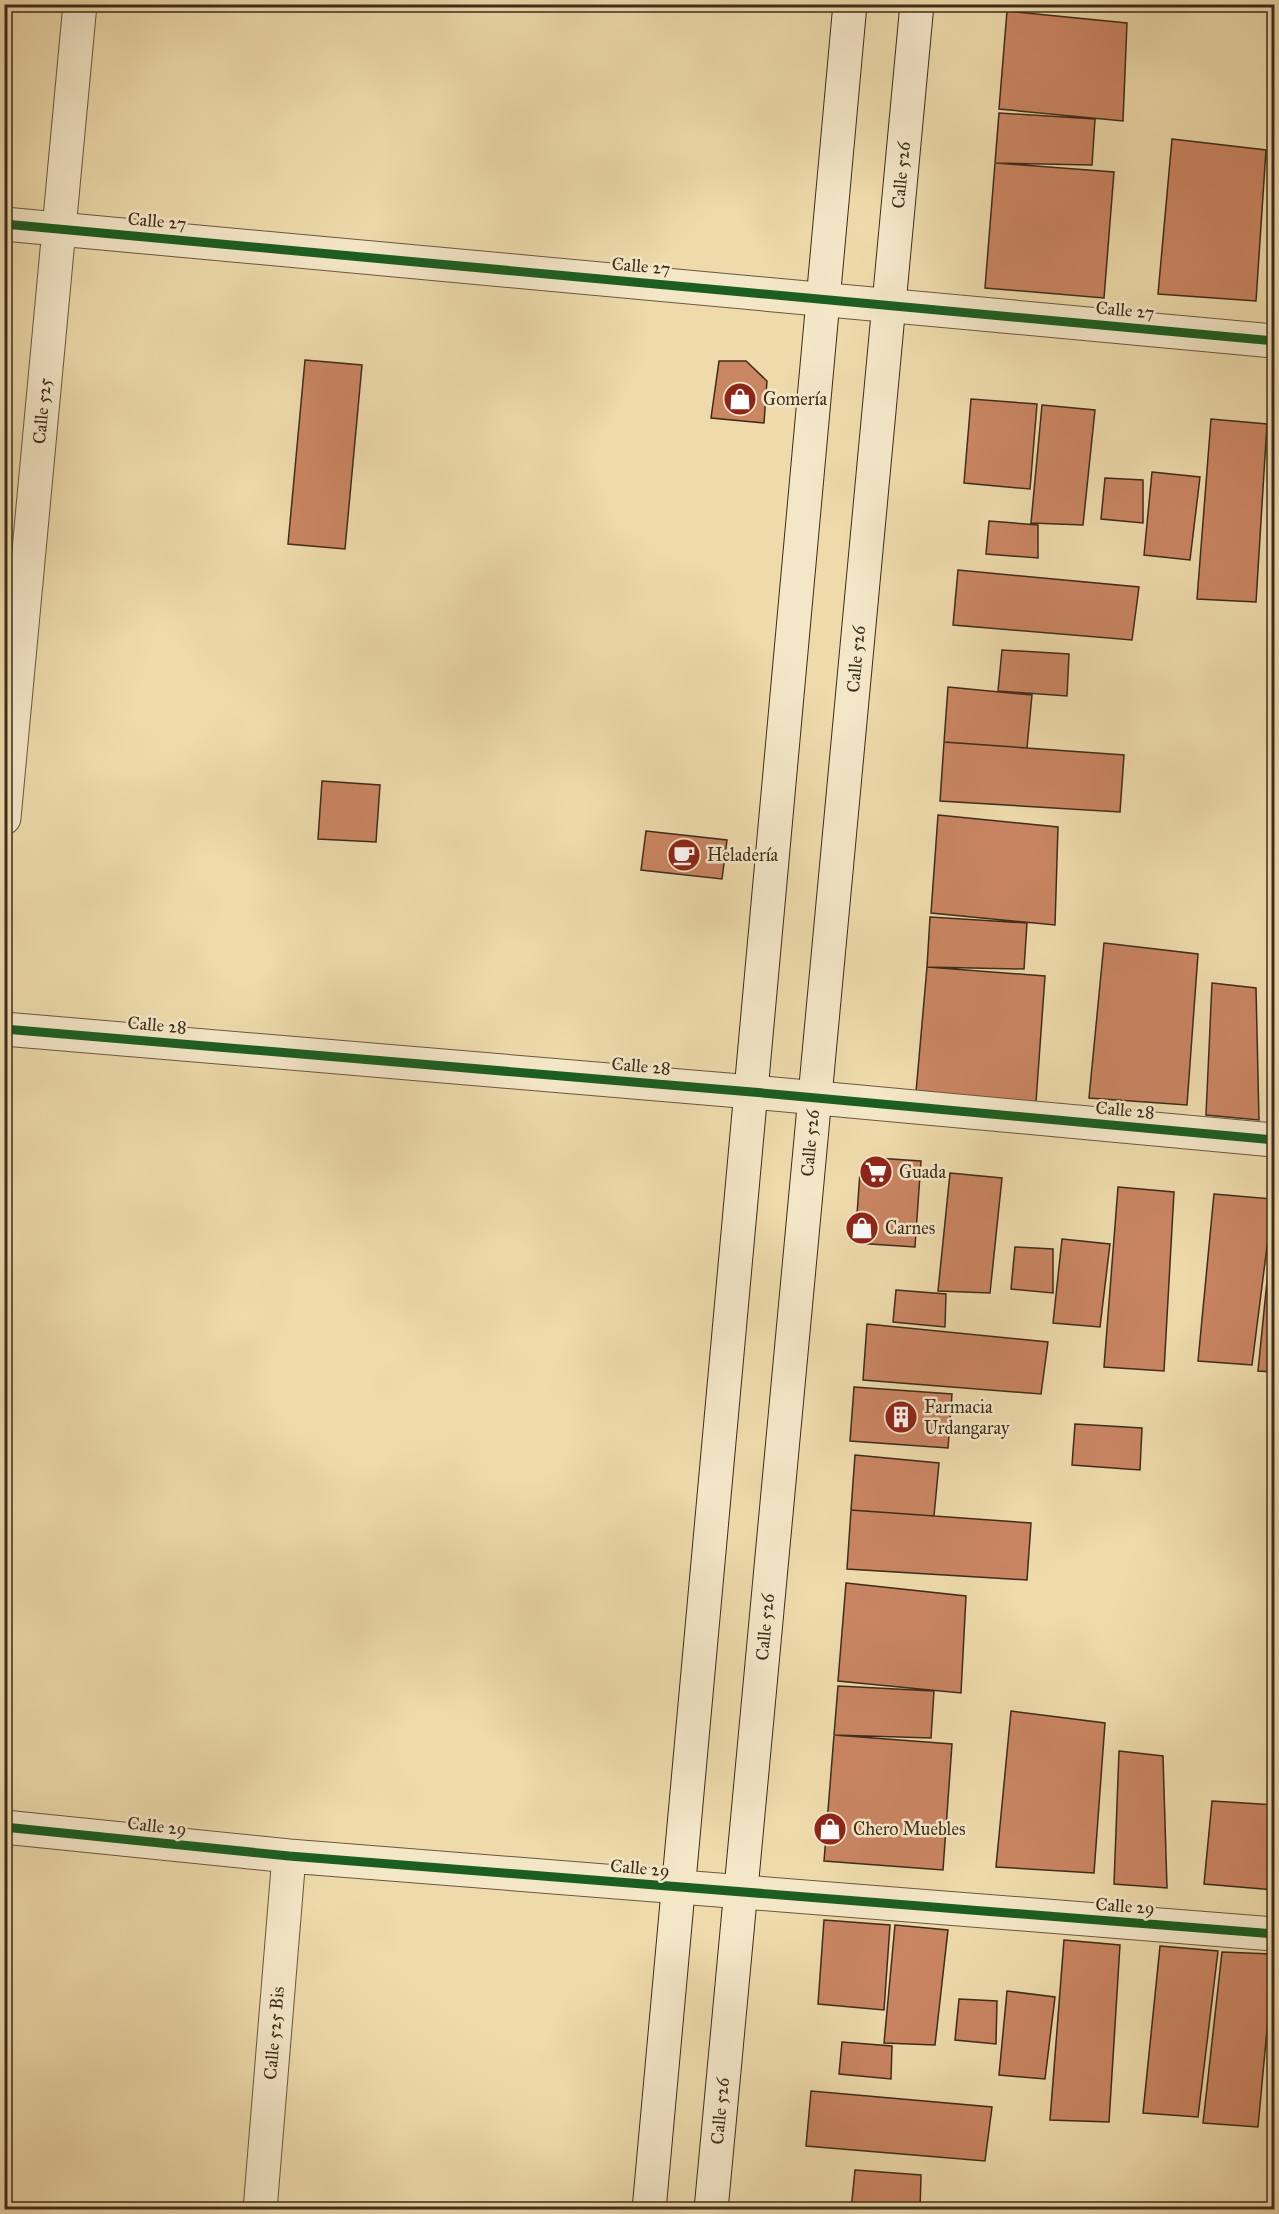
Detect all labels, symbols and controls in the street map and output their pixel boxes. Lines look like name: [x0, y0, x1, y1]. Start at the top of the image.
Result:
street label: Calle 526: [887, 140, 915, 210]
street label: Calle 27: [127, 207, 187, 235]
street label: Calle 27: [611, 252, 671, 280]
street label: Calle 27: [1095, 296, 1155, 324]
street label: Calle 525: [28, 376, 56, 445]
shop icon: Gomería: [722, 381, 758, 417]
place label: Gomería: [763, 388, 828, 410]
street label: Calle 526: [842, 624, 870, 694]
cafe icon: Heladería: [666, 837, 702, 873]
place label: Heladería: [707, 844, 779, 866]
street label: Calle 28: [126, 1011, 188, 1039]
street label: Calle 28: [610, 1052, 672, 1080]
street label: Calle 28: [1094, 1096, 1156, 1124]
street label: Calle 526: [796, 1108, 824, 1178]
supermarket icon: Guada: [858, 1154, 894, 1190]
place label: Guada: [899, 1161, 946, 1183]
shop icon: Carnes: [844, 1210, 880, 1246]
place label: Carnes: [885, 1217, 935, 1239]
place label: Farmacia Urdangaray: [924, 1396, 1010, 1440]
building icon: Farmacia Urdangaray: [883, 1399, 919, 1435]
street label: Calle 526: [751, 1592, 779, 1662]
shop icon: Chero Muebles: [812, 1811, 848, 1847]
street label: Calle 29: [126, 1812, 188, 1840]
place label: Chero Muebles: [853, 1818, 965, 1840]
street label: Calle 29: [609, 1854, 671, 1882]
street label: Calle 29: [1095, 1893, 1155, 1919]
street label: Calle 525 Bis: [259, 1985, 289, 2081]
street label: Calle 526: [706, 2076, 734, 2146]

